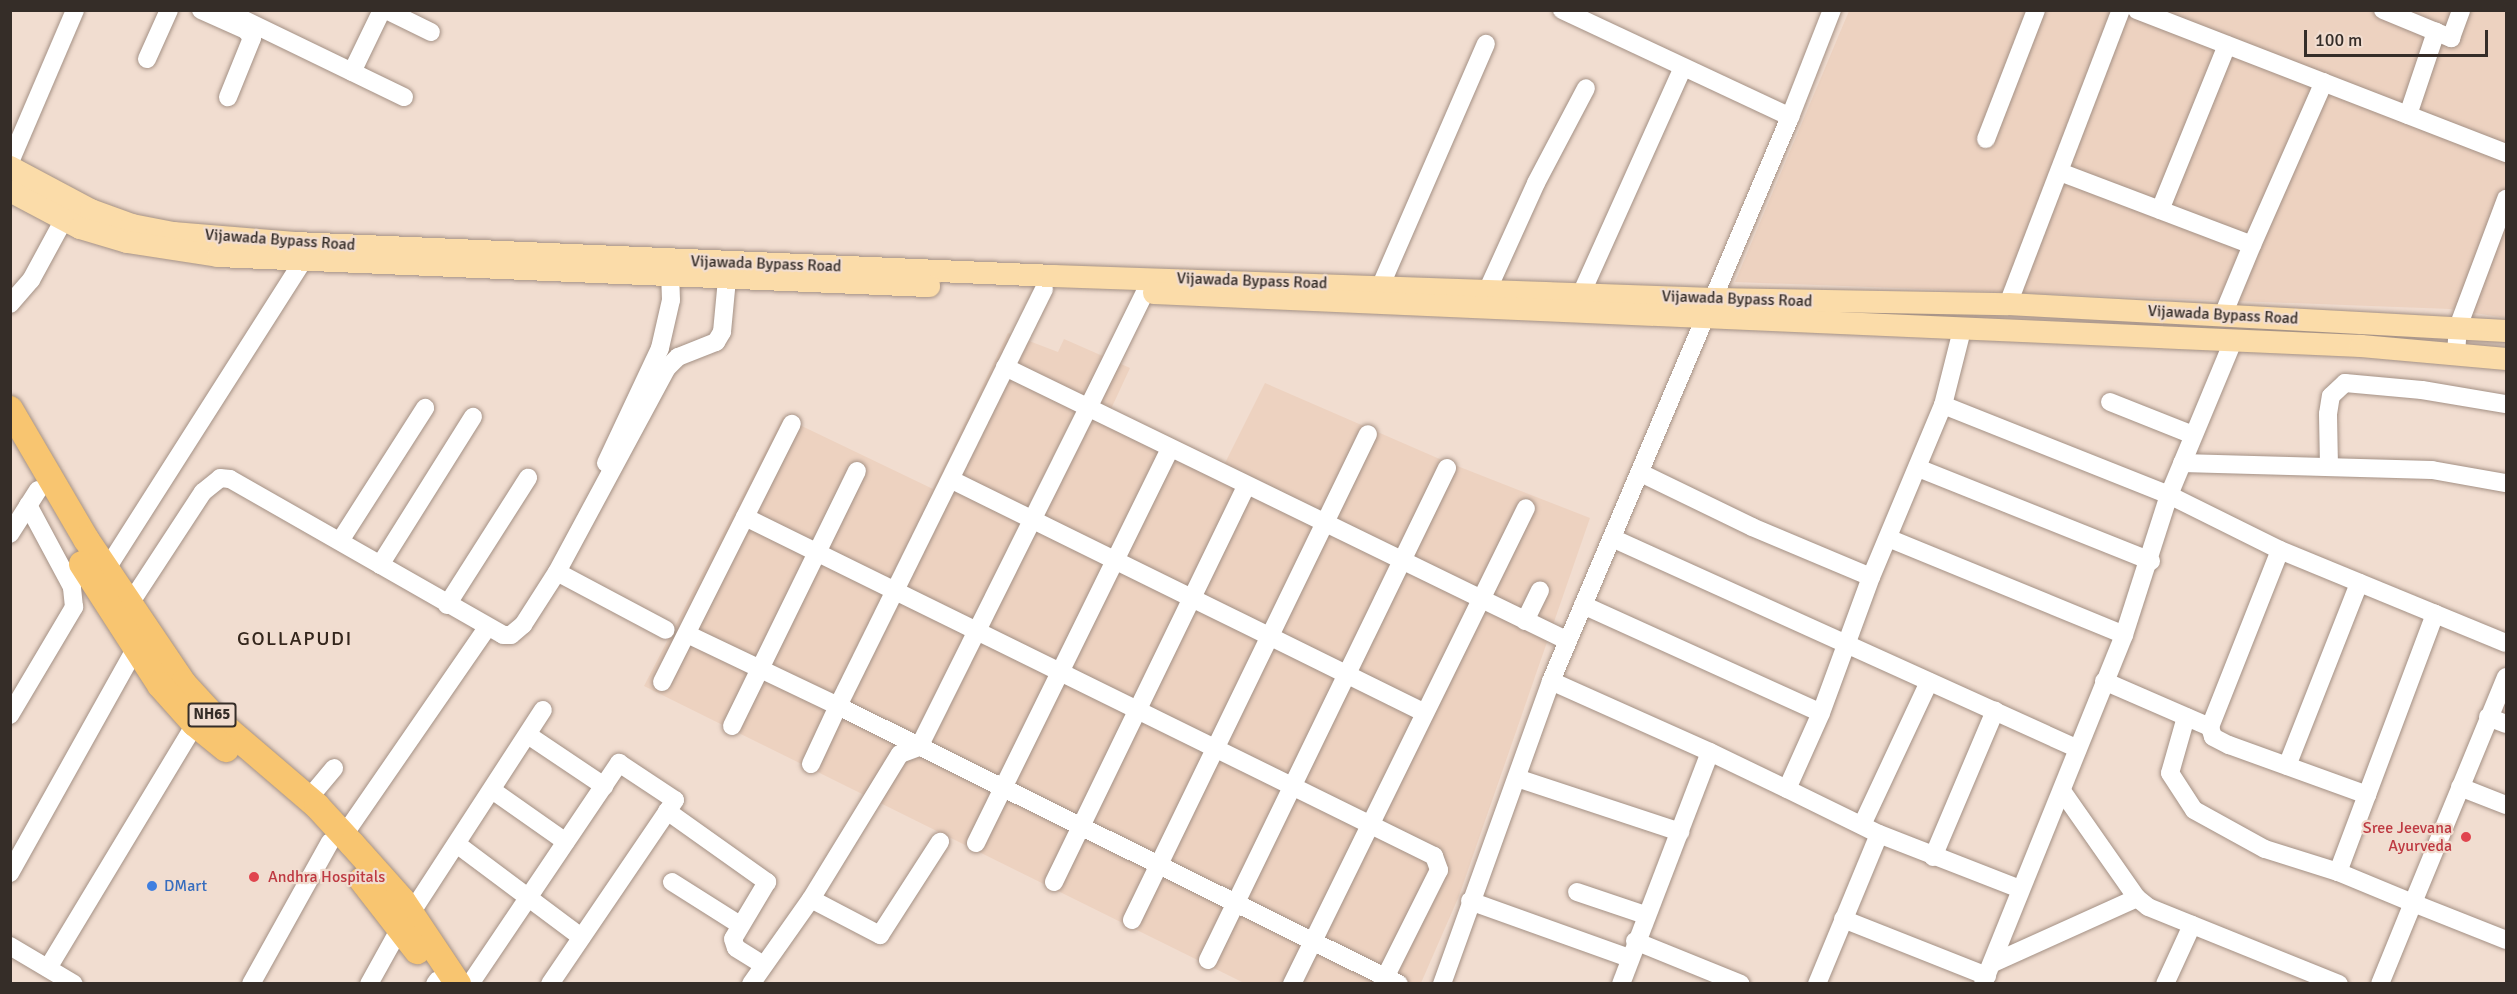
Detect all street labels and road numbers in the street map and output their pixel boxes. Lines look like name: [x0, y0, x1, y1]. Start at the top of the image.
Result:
street label: Vijawada Bypass Road: [204, 225, 356, 255]
street label: Vijawada Bypass Road: [690, 252, 842, 276]
street label: Vijawada Bypass Road: [1176, 269, 1328, 293]
street label: Vijawada Bypass Road: [1661, 287, 1813, 311]
street label: Vijawada Bypass Road: [2147, 301, 2299, 329]
road number: NH65: [186, 703, 238, 727]

